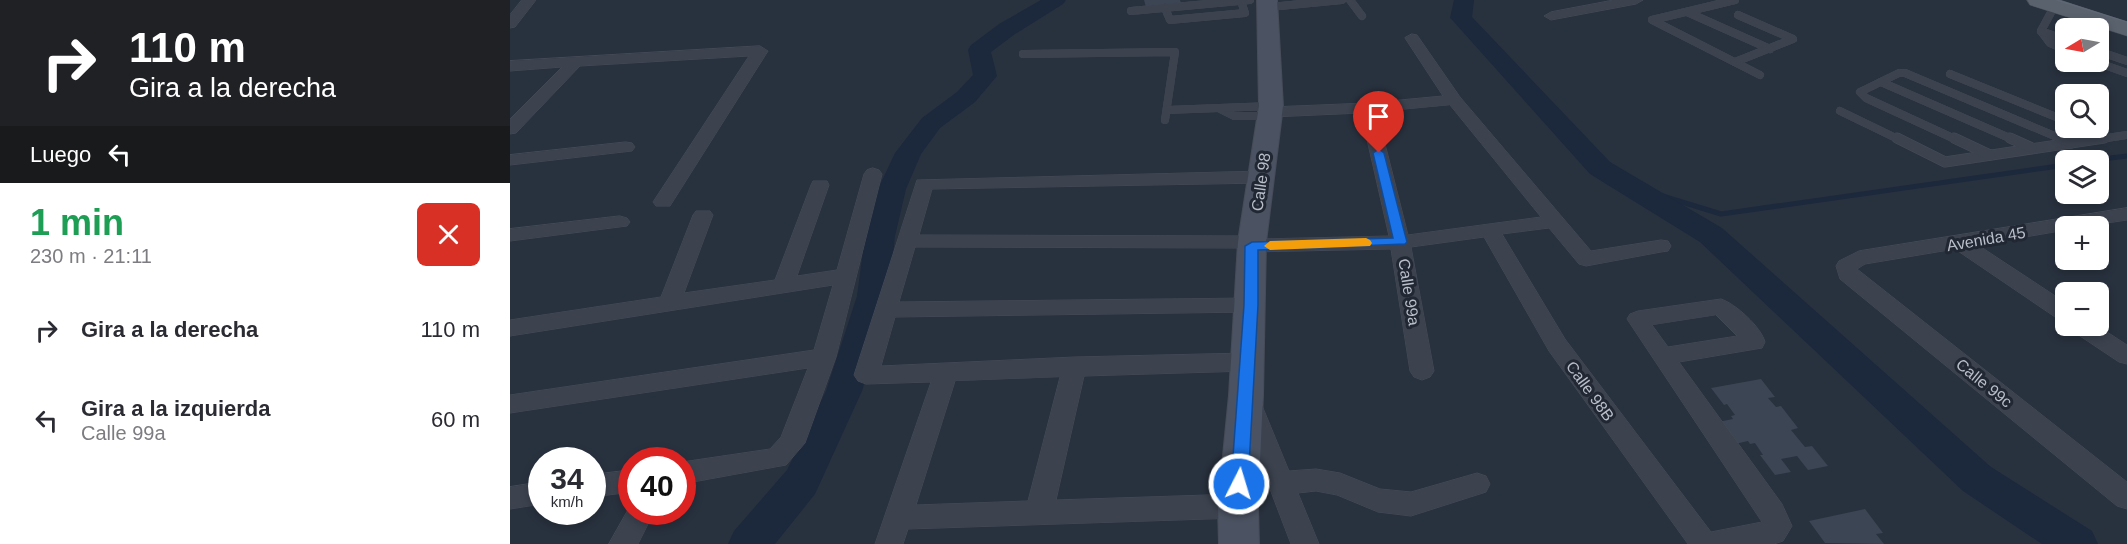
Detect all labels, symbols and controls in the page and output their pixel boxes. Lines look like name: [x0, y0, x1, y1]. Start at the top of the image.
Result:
north arrow: [2055, 18, 2109, 72]
map controls: [2055, 18, 2109, 336]
icon: right: [30, 24, 108, 102]
text: 110 m: [129, 24, 246, 71]
text: Gira a la derecha: [129, 73, 336, 103]
button: search: [2055, 84, 2109, 138]
pin: [1353, 91, 1404, 153]
icon: arrive: [1362, 100, 1395, 133]
icon: left: [103, 138, 136, 171]
text: Luego: [30, 142, 91, 167]
button: layers: [2055, 150, 2109, 204]
street label: Calle 98: [1248, 152, 1274, 212]
text: 1 min: [30, 202, 124, 243]
button: close: [417, 203, 480, 266]
button: +: [2055, 216, 2109, 270]
street label: Avenida 45: [1945, 224, 2027, 254]
text: 230 m · 21:11: [30, 245, 152, 267]
street label: Calle 99a: [1395, 257, 1423, 327]
button: −: [2055, 282, 2109, 336]
icon: right: [30, 314, 63, 347]
text: Gira a la derecha: [81, 317, 258, 342]
text: 110 m: [420, 317, 480, 342]
street label: Calle 99c: [1953, 355, 2015, 411]
street label: Calle 98B: [1563, 358, 1617, 424]
text: Gira a la izquierda: [81, 396, 271, 421]
icon: left: [30, 404, 63, 437]
text: 60 m: [431, 407, 480, 432]
text: Calle 99a: [81, 422, 166, 444]
speed limit sign: 40: [618, 447, 696, 525]
position arrow: [1207, 452, 1271, 516]
text: 34: [550, 462, 584, 495]
text: km/h: [551, 493, 583, 510]

